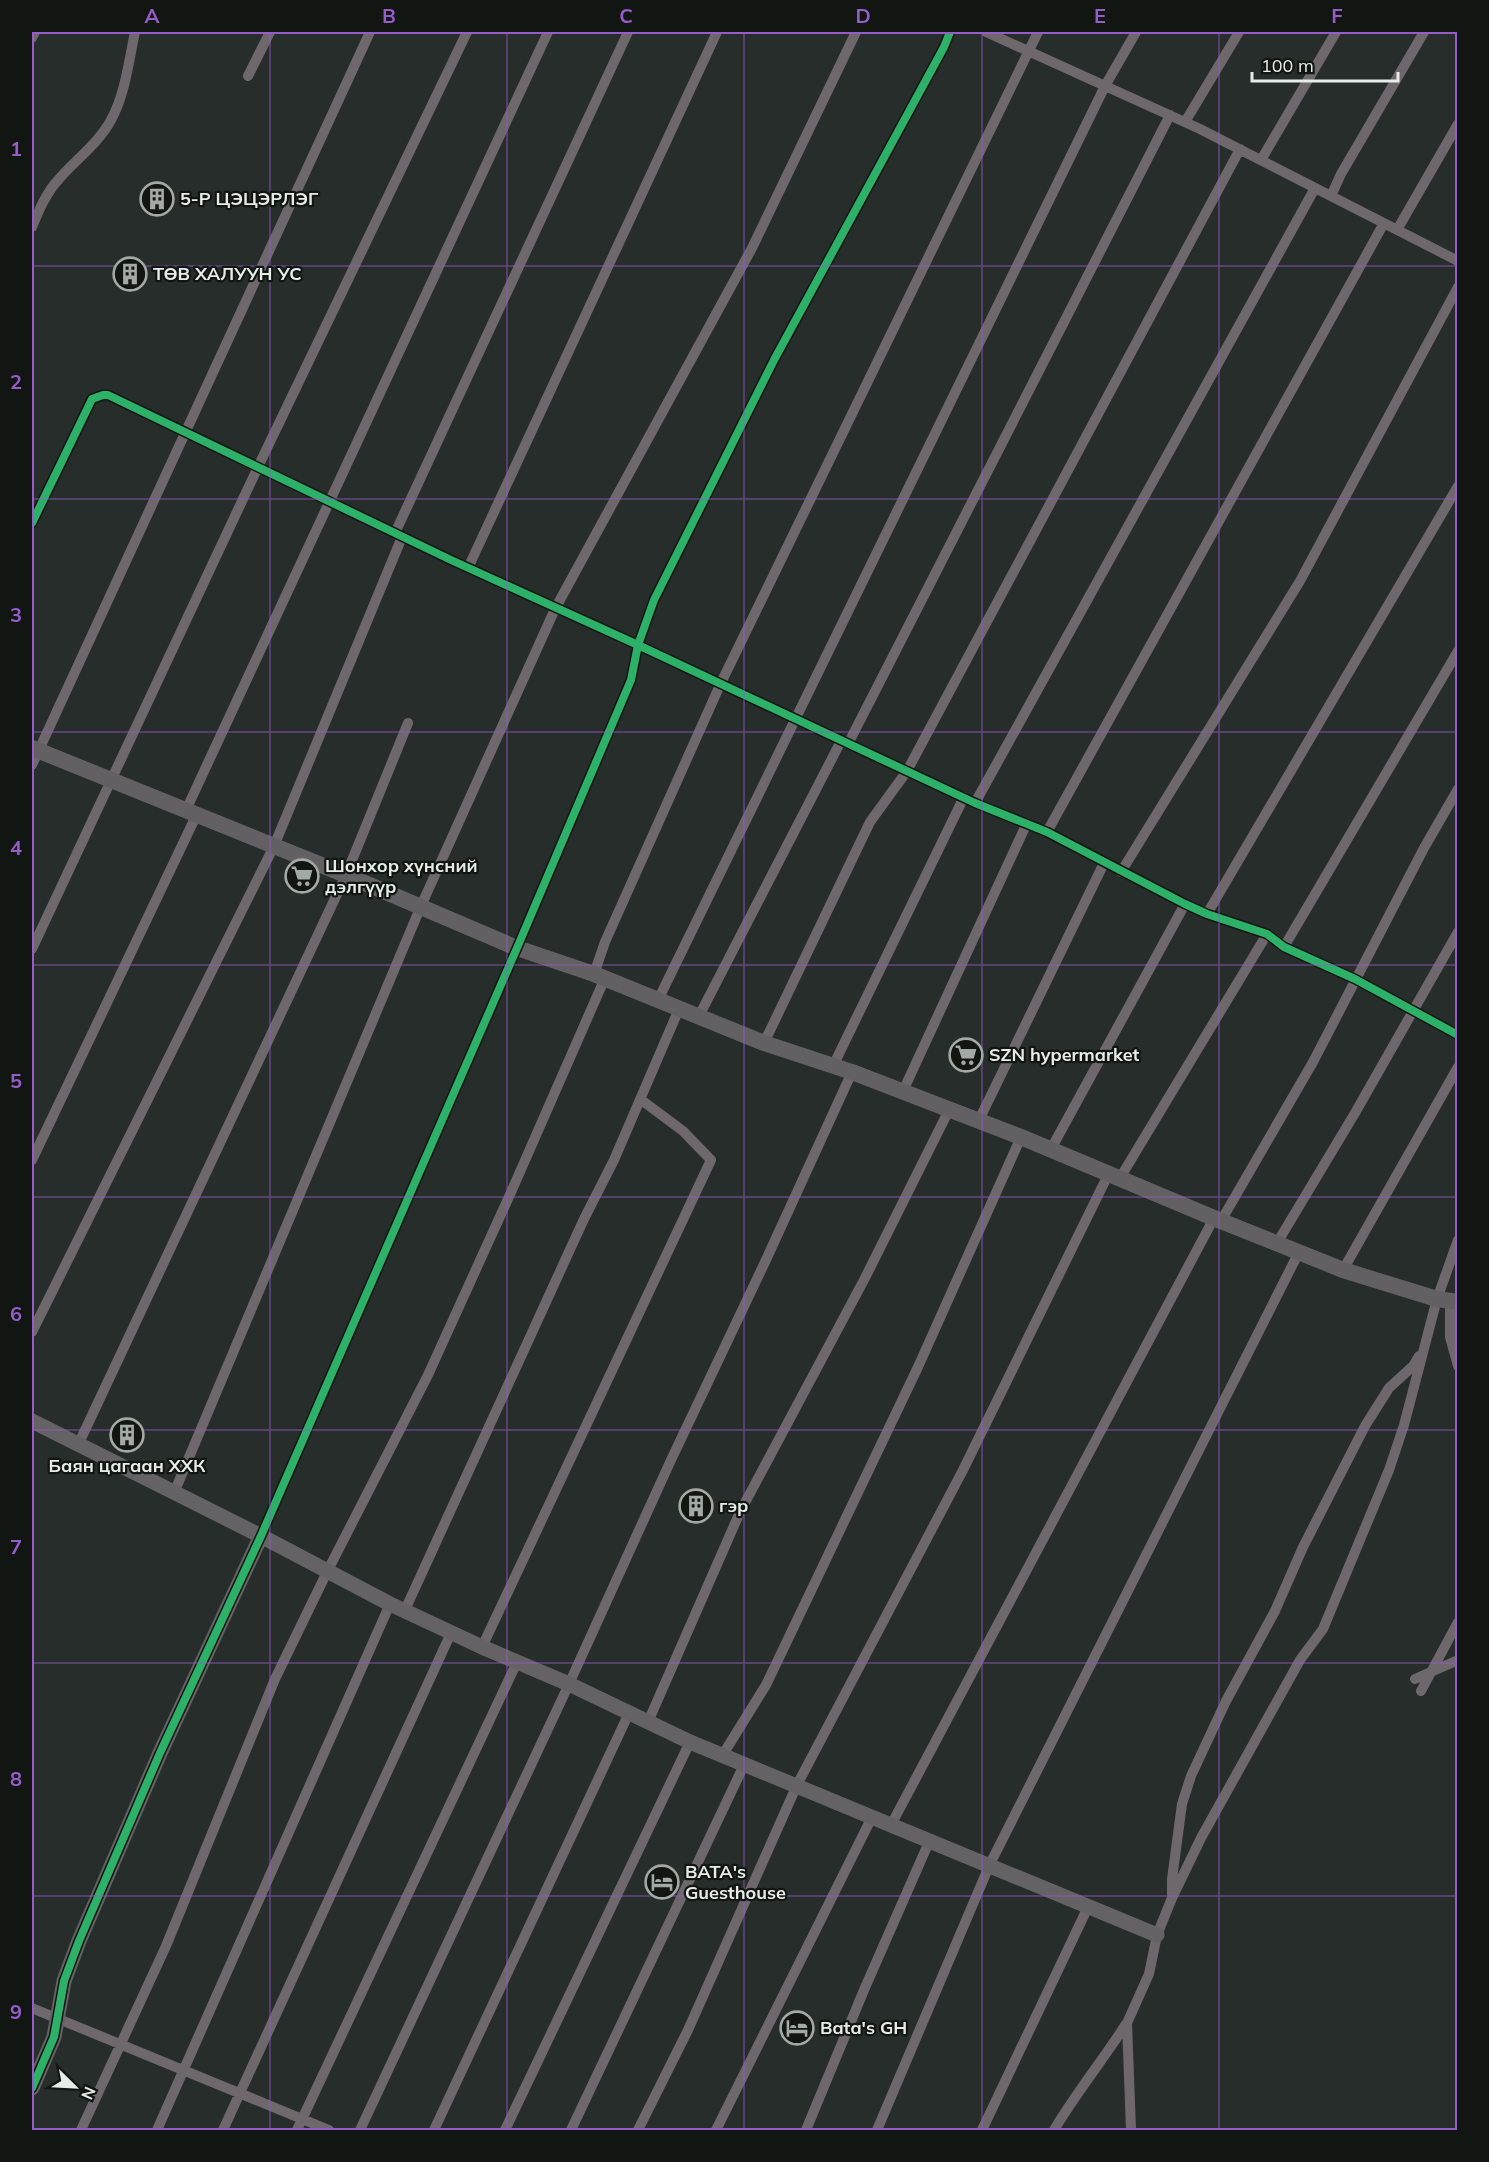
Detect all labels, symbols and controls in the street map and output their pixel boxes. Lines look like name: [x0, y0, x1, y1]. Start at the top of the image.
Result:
text: A: [145, 3, 160, 28]
text: B: [382, 3, 396, 28]
text: C: [619, 3, 633, 28]
text: D: [855, 3, 871, 28]
text: E: [1094, 3, 1106, 28]
text: F: [1331, 3, 1343, 28]
scale bar: [1252, 45, 1398, 83]
text: 100 m: [1261, 54, 1314, 77]
text: 1: [10, 136, 22, 161]
building icon: 5-Р ЦЭЦЭРЛЭГ: [139, 181, 175, 217]
place label: 5-Р ЦЭЦЭРЛЭГ: [180, 187, 319, 210]
building icon: ТӨВ ХАЛУУН УС: [112, 256, 148, 292]
place label: ТӨВ ХАЛУУН УС: [153, 262, 302, 285]
text: 2: [10, 369, 22, 394]
text: 3: [10, 602, 22, 627]
text: 4: [10, 835, 22, 860]
place label: Шонхор хүнсний дэлгүүр: [325, 854, 478, 898]
supermarket icon: Шонхор хүнсний дэлгүүр: [284, 858, 320, 894]
supermarket icon: SZN hypermarket: [948, 1037, 984, 1073]
place label: SZN hypermarket: [989, 1043, 1140, 1066]
text: 5: [10, 1068, 22, 1093]
text: 6: [10, 1301, 22, 1326]
building icon: Баян цагаан ХХК: [109, 1417, 145, 1453]
place label: Баян цагаан ХХК: [49, 1454, 206, 1477]
building icon: гэр: [678, 1488, 714, 1524]
place label: гэр: [719, 1494, 749, 1517]
text: 7: [10, 1534, 22, 1559]
text: 8: [10, 1766, 22, 1791]
place label: BATA's Guesthouse: [685, 1860, 786, 1904]
hotel icon: BATA's Guesthouse: [644, 1864, 680, 1900]
text: 9: [10, 1999, 22, 2024]
hotel icon: Bata's GH: [779, 2010, 815, 2046]
place label: Bata's GH: [820, 2016, 907, 2039]
north arrow: [45, 2057, 105, 2117]
text: N: [77, 2084, 100, 2103]

